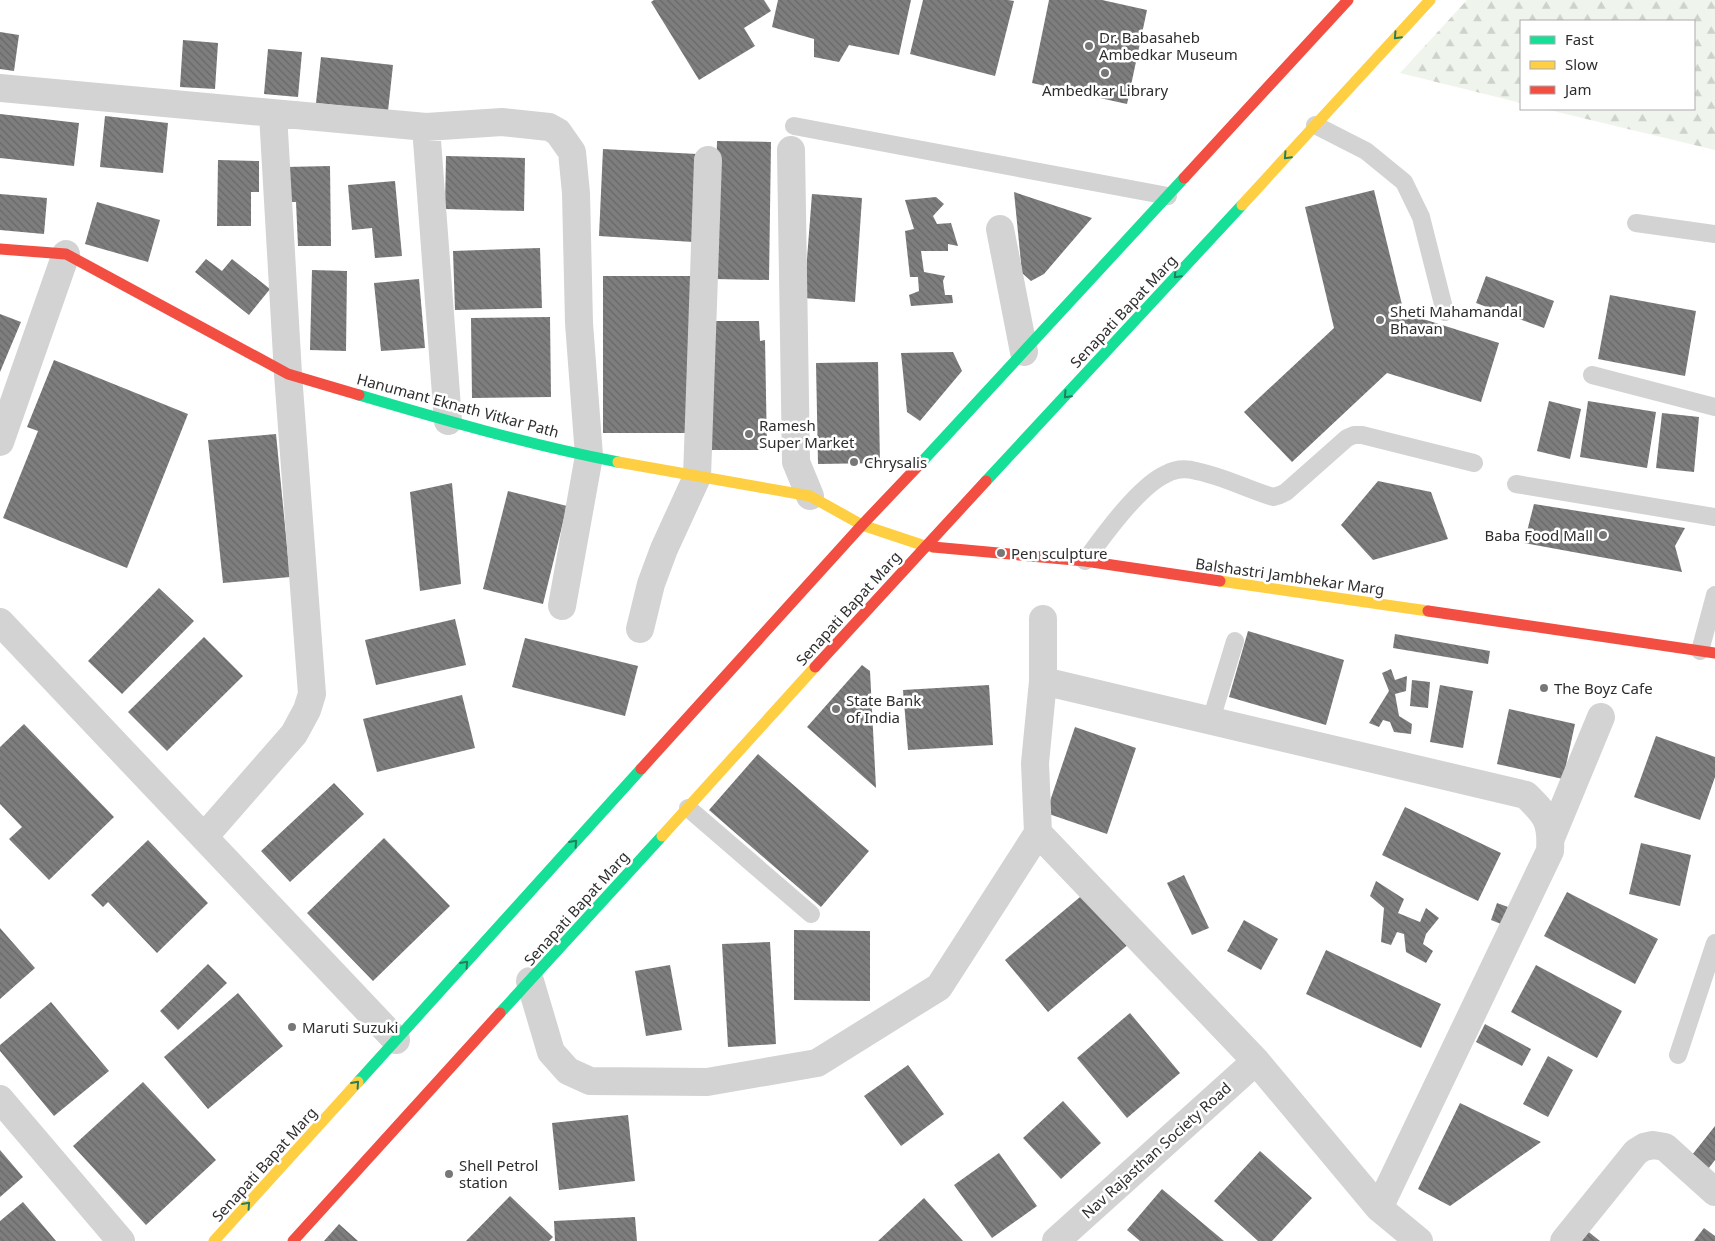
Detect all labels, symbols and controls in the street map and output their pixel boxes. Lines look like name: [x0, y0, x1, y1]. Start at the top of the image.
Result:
legend: [1520, 20, 1695, 110]
place label: Dr. Babasaheb Ambedkar Museum: [1099, 27, 1238, 64]
text: Fast: [1565, 29, 1594, 49]
one-way arrow: [1394, 30, 1403, 39]
marker: Dr. Babasaheb Ambedkar Museum: [1083, 40, 1095, 52]
text: Slow: [1565, 54, 1598, 74]
marker: Ambedkar Library: [1099, 67, 1111, 79]
text: Jam: [1563, 79, 1592, 99]
place label: Ambedkar Library: [1042, 80, 1168, 100]
one-way arrow: [1284, 150, 1293, 159]
street label: Senapati Bapat Marg: [1065, 250, 1181, 372]
one-way arrow: [1174, 270, 1183, 279]
place label: Sheti Mahamandal Bhavan: [1390, 301, 1522, 338]
marker: Sheti Mahamandal Bhavan: [1374, 314, 1386, 326]
street label: Hanumant Eknath Vitkar Path: [355, 368, 561, 442]
one-way arrow: [1064, 389, 1073, 398]
place label: Ramesh Super Market: [759, 415, 855, 452]
marker: Ramesh Super Market: [743, 428, 755, 440]
place label: Chrysalis: [864, 452, 927, 472]
marker: Chrysalis: [848, 456, 860, 468]
place label: Baba Food Mall: [1484, 525, 1593, 545]
marker: Baba Food Mall: [1597, 529, 1609, 541]
place label: Pen sculpture: [1011, 543, 1108, 563]
street label: Senapati Bapat Marg: [791, 546, 905, 670]
marker: Pen sculpture: [995, 547, 1007, 559]
street label: Balshastri Jambhekar Marg: [1194, 553, 1386, 599]
place label: The Boyz Cafe: [1554, 678, 1653, 698]
marker: The Boyz Cafe: [1538, 682, 1550, 694]
place label: State Bank of India: [846, 690, 921, 727]
marker: State Bank of India: [830, 703, 842, 715]
one-way arrow: [568, 840, 577, 849]
street label: Senapati Bapat Marg: [519, 846, 633, 970]
one-way arrow: [459, 960, 468, 969]
place label: Maruti Suzuki: [302, 1017, 398, 1037]
marker: Maruti Suzuki: [286, 1021, 298, 1033]
street label: Nav Rajasthan Society Road: [1077, 1077, 1235, 1223]
one-way arrow: [350, 1081, 359, 1090]
street label: Senapati Bapat Marg: [207, 1102, 321, 1226]
place label: Shell Petrol station: [459, 1155, 538, 1192]
marker: Shell Petrol station: [443, 1168, 455, 1180]
one-way arrow: [241, 1201, 250, 1210]

